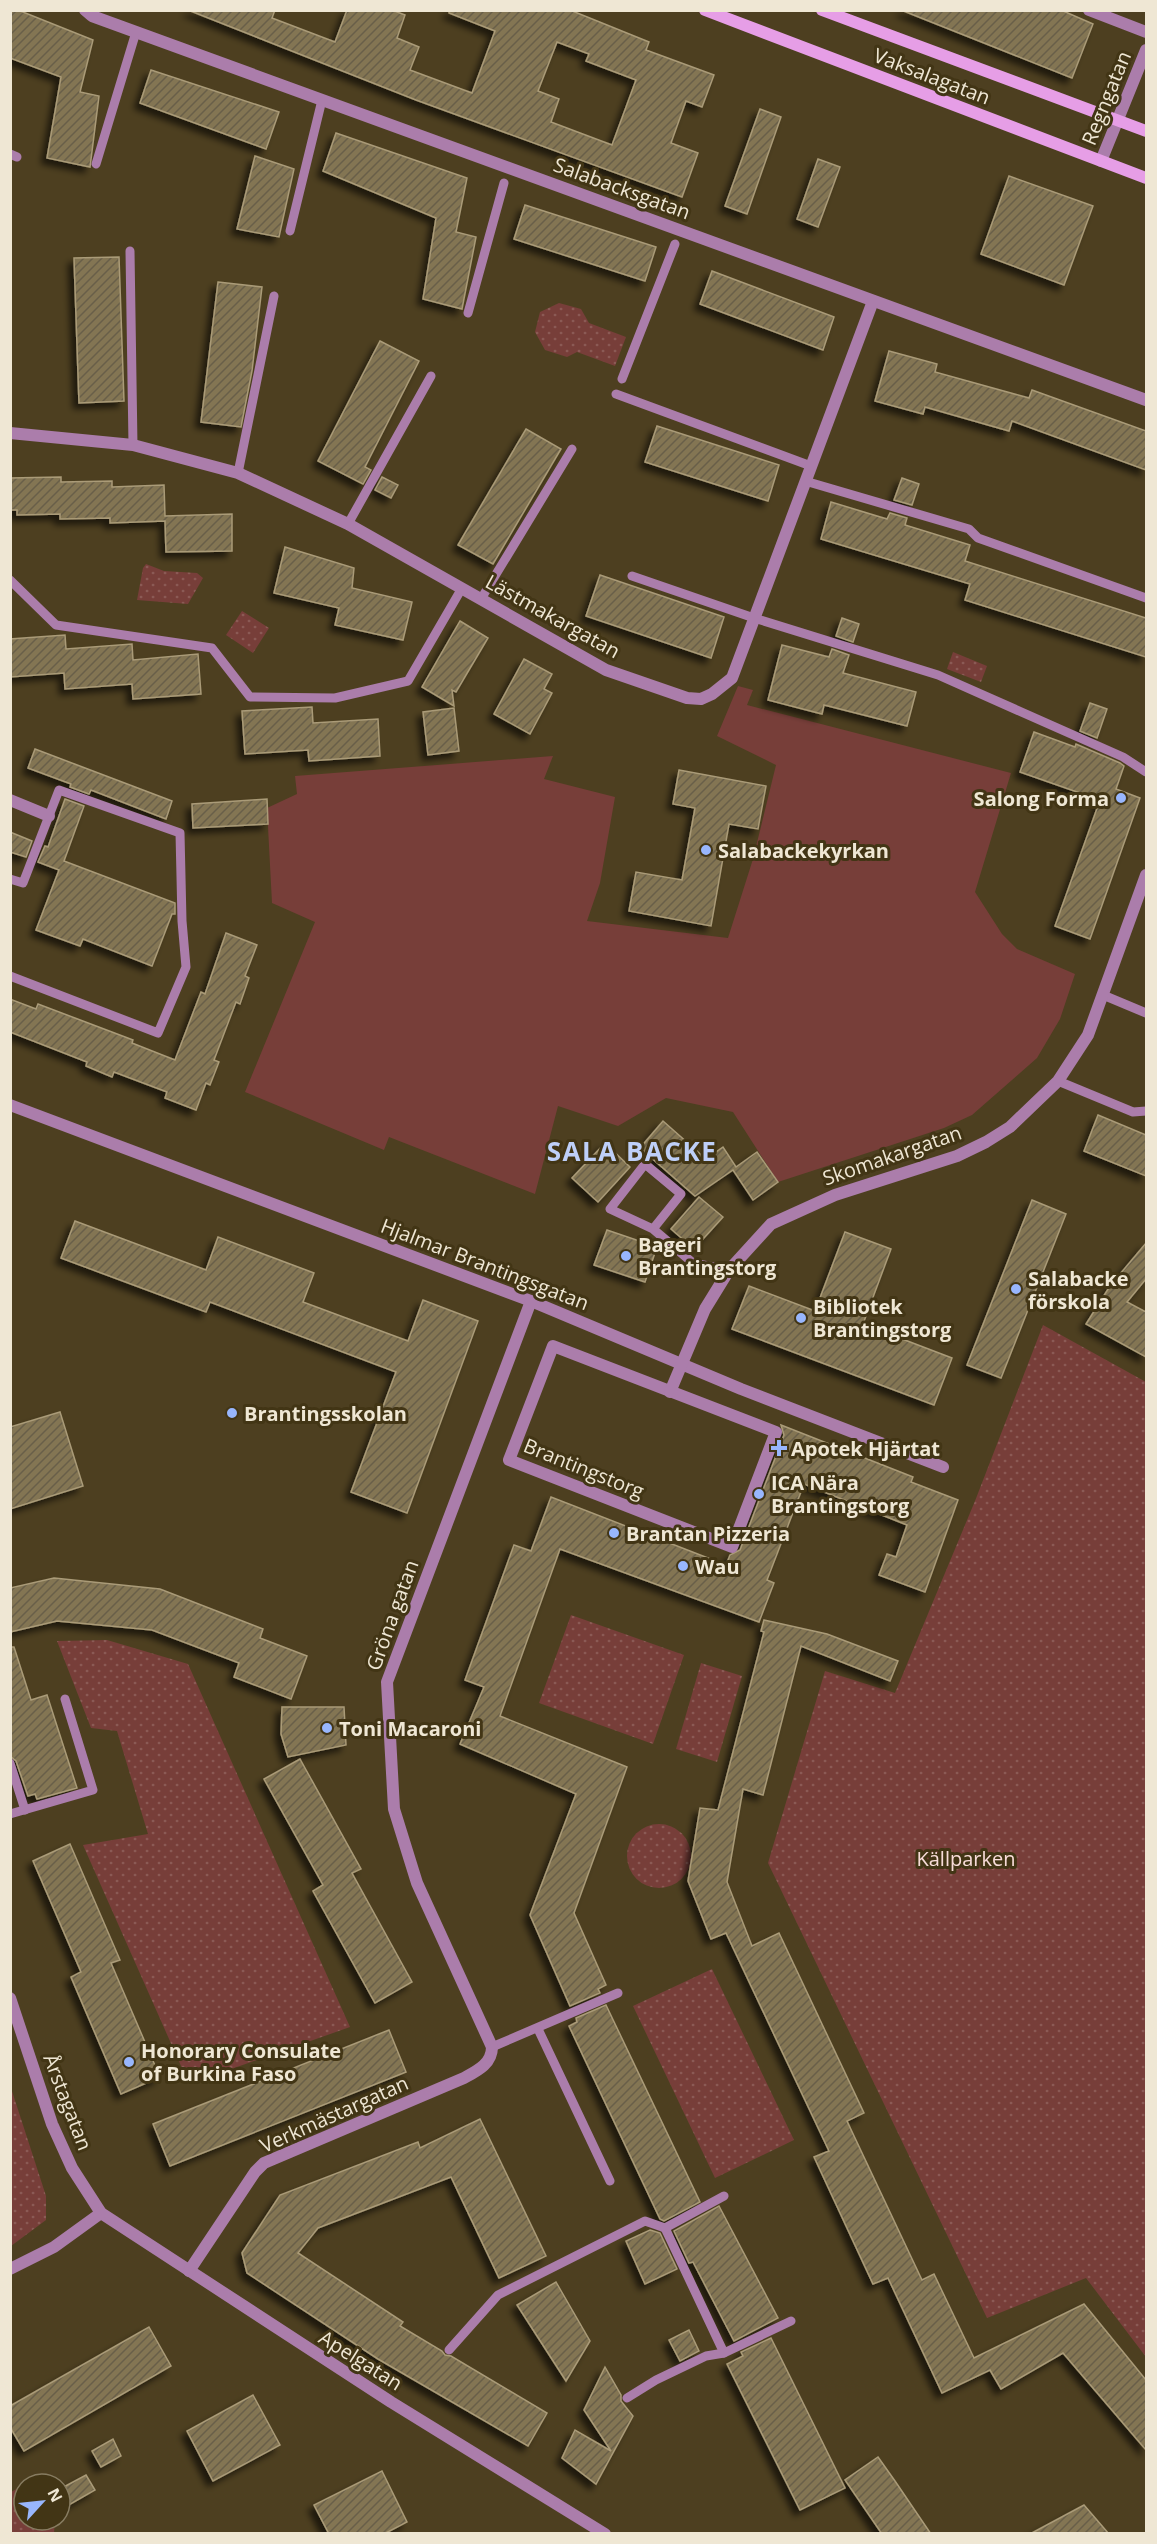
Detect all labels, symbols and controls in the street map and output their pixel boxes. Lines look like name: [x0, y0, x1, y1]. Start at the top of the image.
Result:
street label: Vaksalagatan: [870, 41, 994, 111]
street label: Regngatan: [1075, 47, 1137, 149]
street label: Salabacksgatan: [550, 151, 694, 225]
street label: Lästmakargatan: [481, 568, 625, 664]
place label: Salong Forma: [974, 785, 1109, 812]
marker: Salong Forma: [1114, 791, 1128, 805]
place label: Salabackekyrkan: [718, 837, 889, 864]
marker: Salabackekyrkan: [699, 843, 713, 857]
street label: Skomakargatan: [819, 1119, 965, 1191]
district label: SALA BACKE: [547, 1133, 717, 1169]
street label: Hjalmar Brantingsgatan: [377, 1212, 593, 1316]
place label: Bageri Brantingstorg: [638, 1231, 777, 1281]
marker: Bageri Brantingstorg: [619, 1249, 633, 1263]
place label: Salabacke förskola: [1028, 1265, 1129, 1315]
marker: Salabacke förskola: [1009, 1282, 1023, 1296]
place label: Bibliotek Brantingstorg: [813, 1293, 952, 1343]
marker: Bibliotek Brantingstorg: [794, 1311, 808, 1325]
place label: Brantingsskolan: [244, 1400, 407, 1427]
marker: Brantingsskolan: [225, 1406, 239, 1420]
street label: Brantingstorg: [520, 1432, 648, 1504]
place label: Apotek Hjärtat: [791, 1435, 940, 1462]
marker: Apotek Hjärtat: [772, 1441, 786, 1455]
place label: ICA Nära Brantingstorg: [771, 1469, 910, 1519]
marker: ICA Nära Brantingstorg: [752, 1487, 766, 1501]
place label: Brantan Pizzeria: [626, 1520, 790, 1547]
marker: Brantan Pizzeria: [607, 1526, 621, 1540]
place label: Wau: [695, 1553, 740, 1580]
street label: Gröna gatan: [360, 1556, 424, 1674]
marker: Wau: [676, 1559, 690, 1573]
place label: Toni Macaroni: [339, 1715, 481, 1742]
marker: Toni Macaroni: [320, 1721, 334, 1735]
park label: Källparken: [917, 1845, 1015, 1872]
place label: Honorary Consulate of Burkina Faso: [141, 2037, 341, 2087]
street label: Årstagatan: [37, 2050, 99, 2154]
marker: Honorary Consulate of Burkina Faso: [122, 2055, 136, 2069]
street label: Verkmästargatan: [255, 2069, 413, 2159]
street label: Apelgatan: [314, 2324, 408, 2396]
north arrow: [12, 2472, 72, 2532]
text: N: [43, 2484, 68, 2506]

